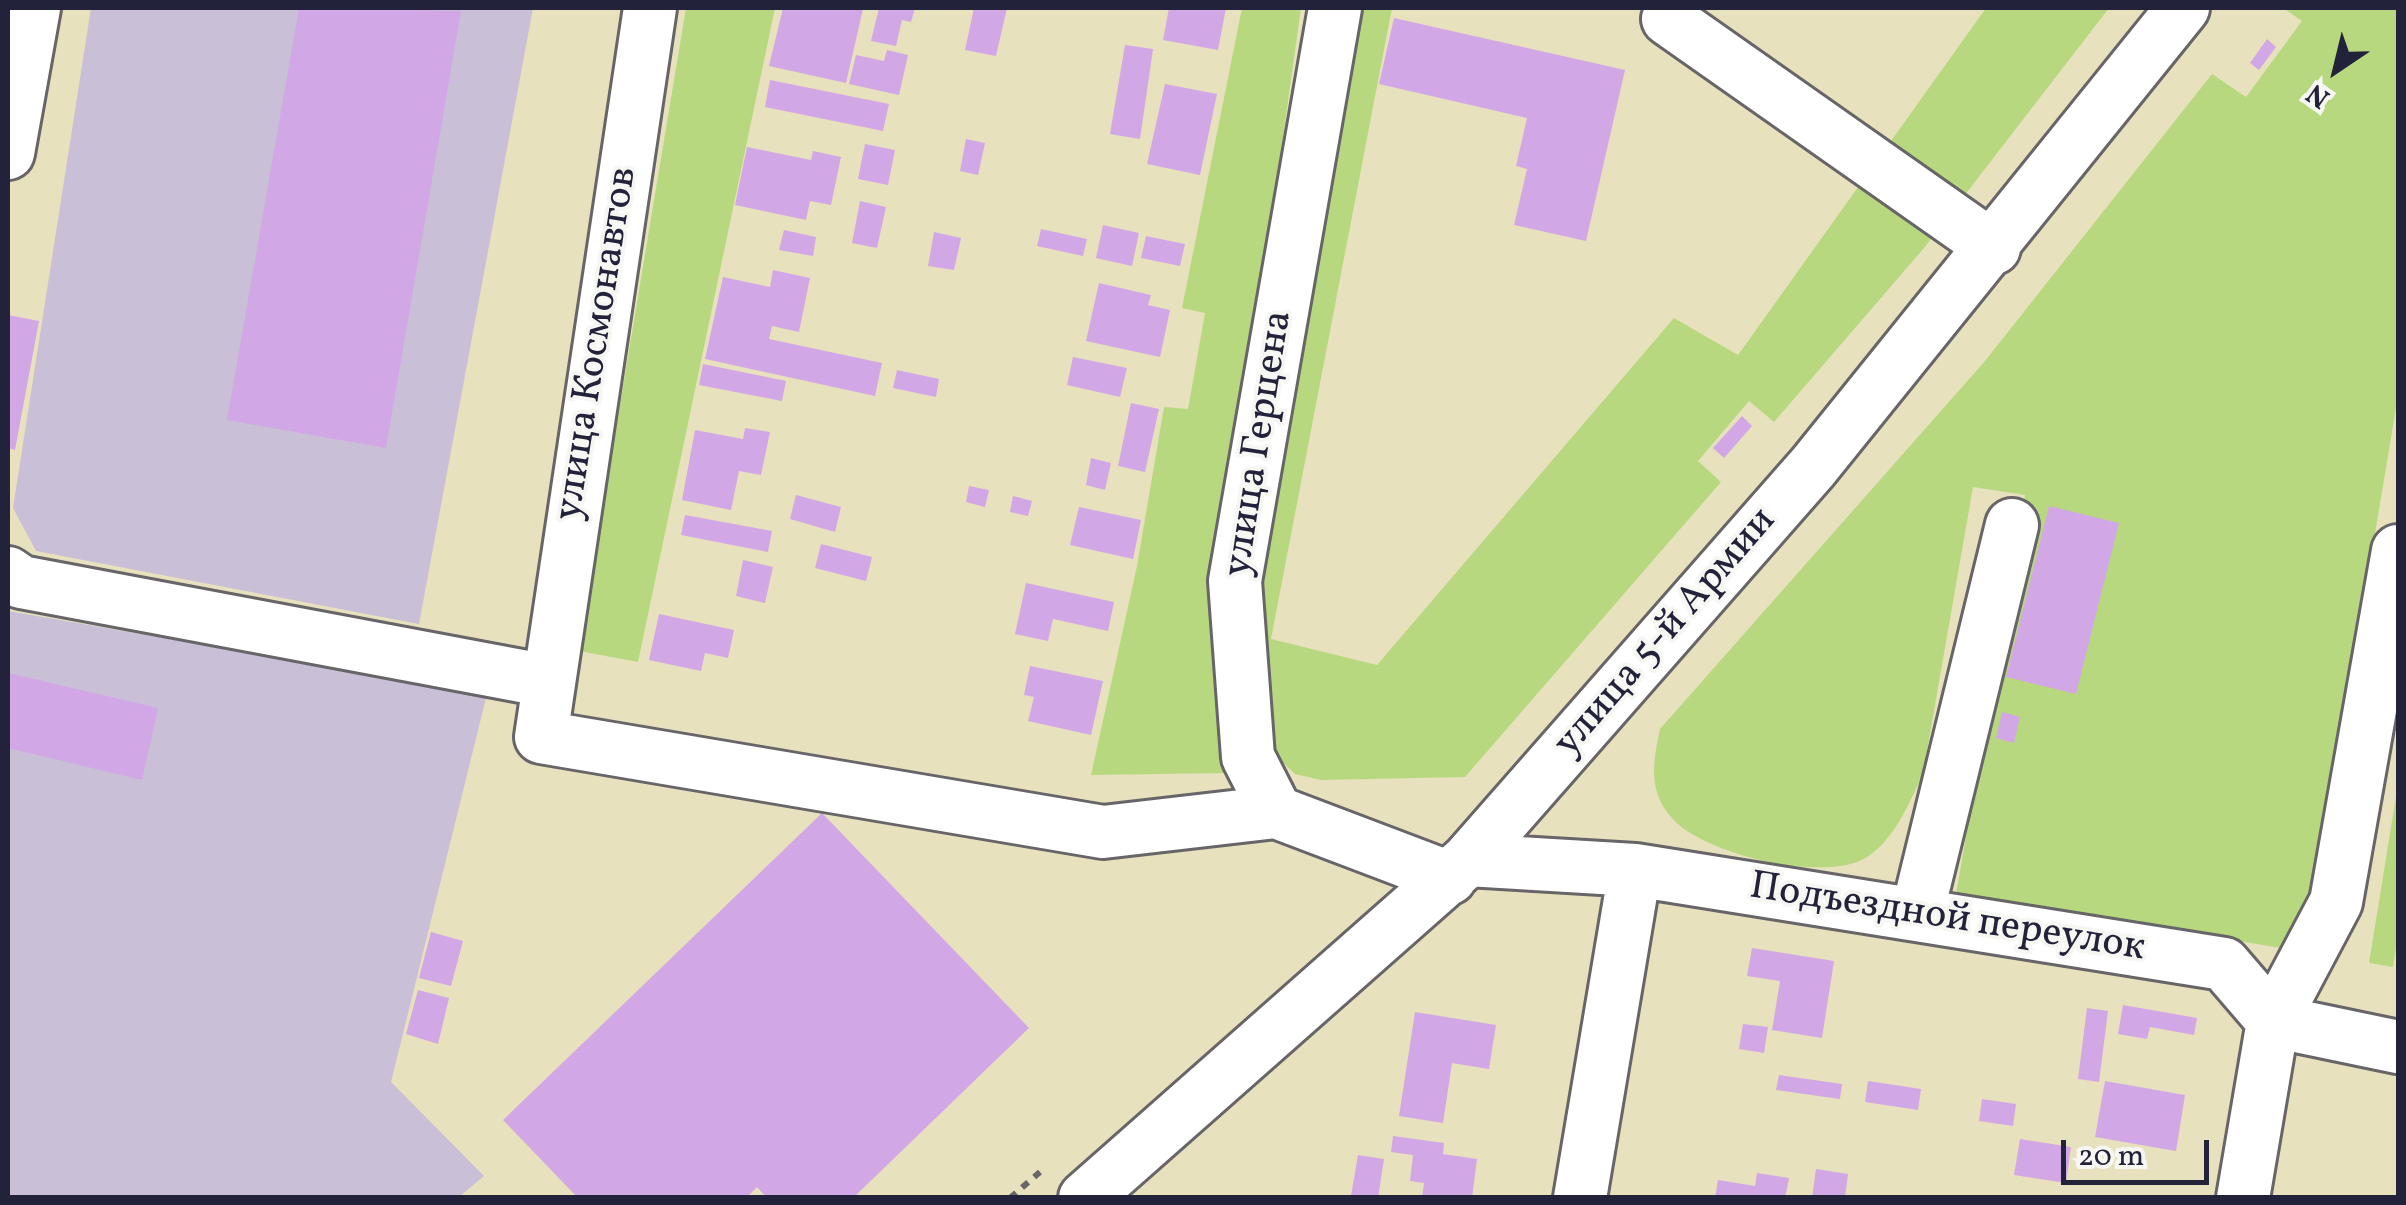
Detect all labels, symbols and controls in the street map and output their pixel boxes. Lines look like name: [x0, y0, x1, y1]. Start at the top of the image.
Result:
north arrow: [2286, 20, 2386, 120]
text: N: [2299, 73, 2338, 117]
street label: улица Космонавтов: [547, 164, 651, 524]
street label: улица Герцена: [1216, 307, 1306, 581]
street label: улица 5-й Армии: [1546, 500, 1788, 768]
street label: Подъездной переулок: [1746, 865, 2148, 975]
scale bar: [2066, 1120, 2214, 1182]
text: 20 m: [2078, 1136, 2144, 1178]

